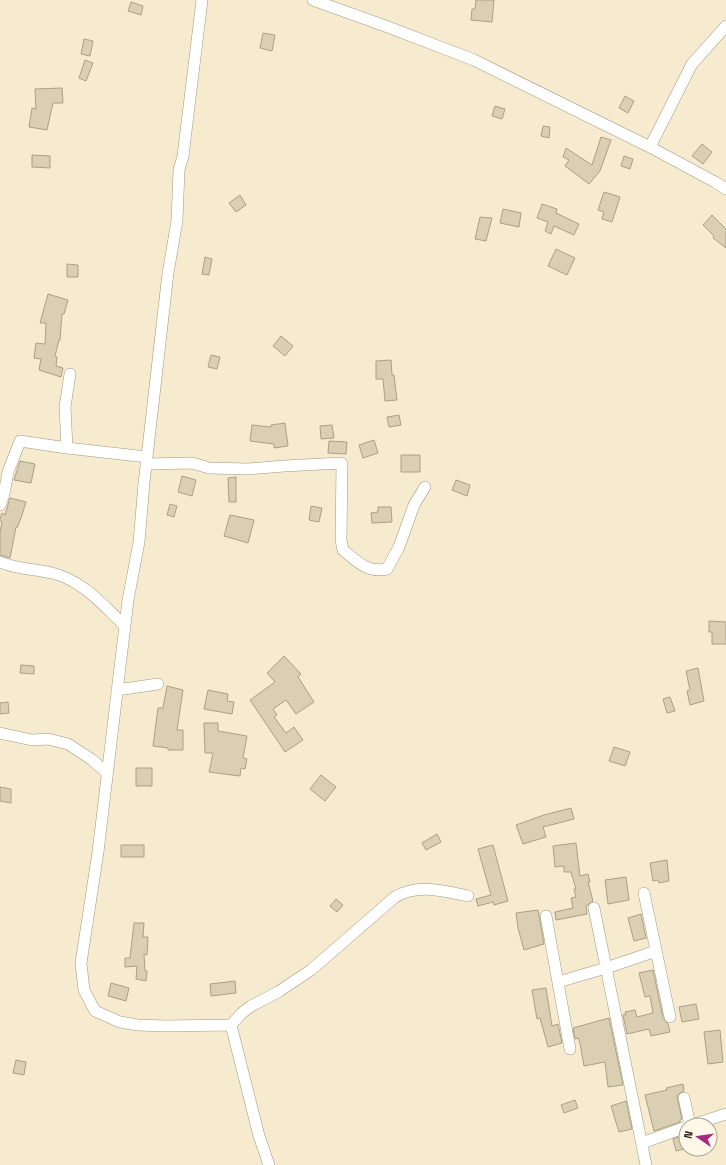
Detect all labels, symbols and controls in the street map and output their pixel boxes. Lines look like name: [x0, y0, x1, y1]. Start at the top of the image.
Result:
north arrow: [678, 1117, 718, 1157]
text: N: [681, 1130, 696, 1140]

